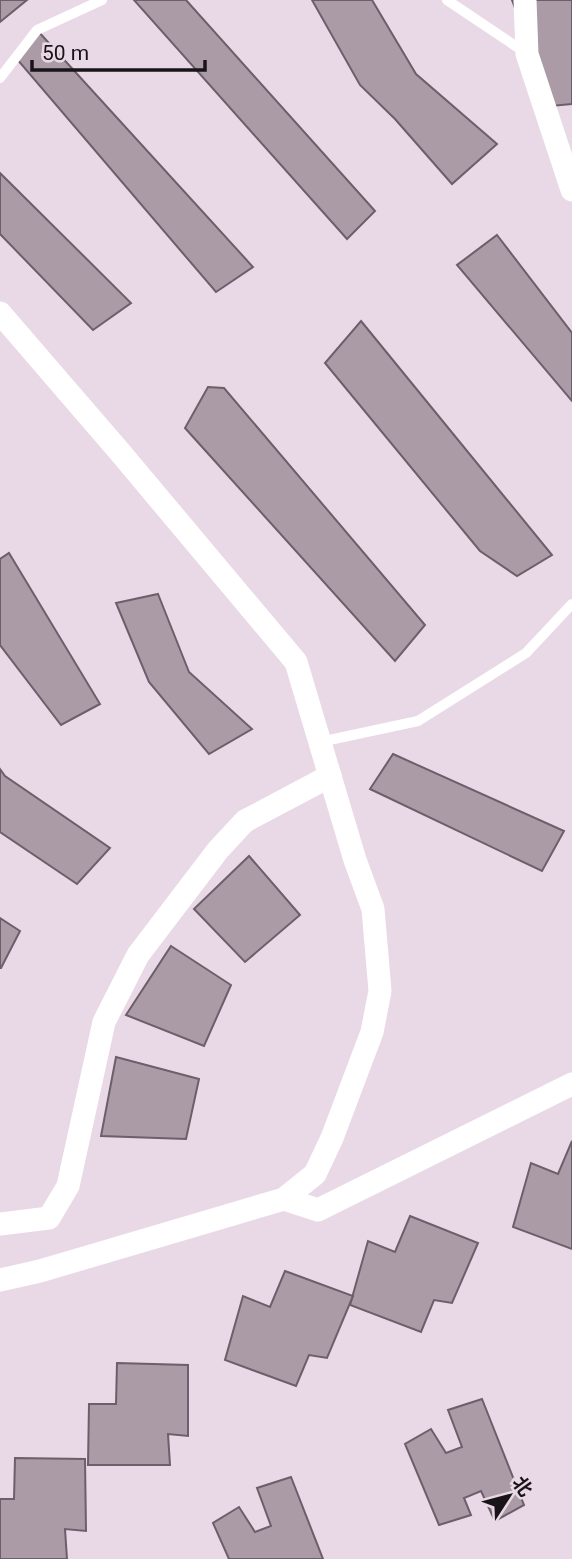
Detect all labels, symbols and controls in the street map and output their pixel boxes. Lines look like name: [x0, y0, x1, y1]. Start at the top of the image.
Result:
scale bar: [32, 28, 205, 72]
text: 50 m: [42, 41, 89, 65]
north arrow: [474, 1461, 544, 1531]
text: 北: [507, 1472, 537, 1501]

